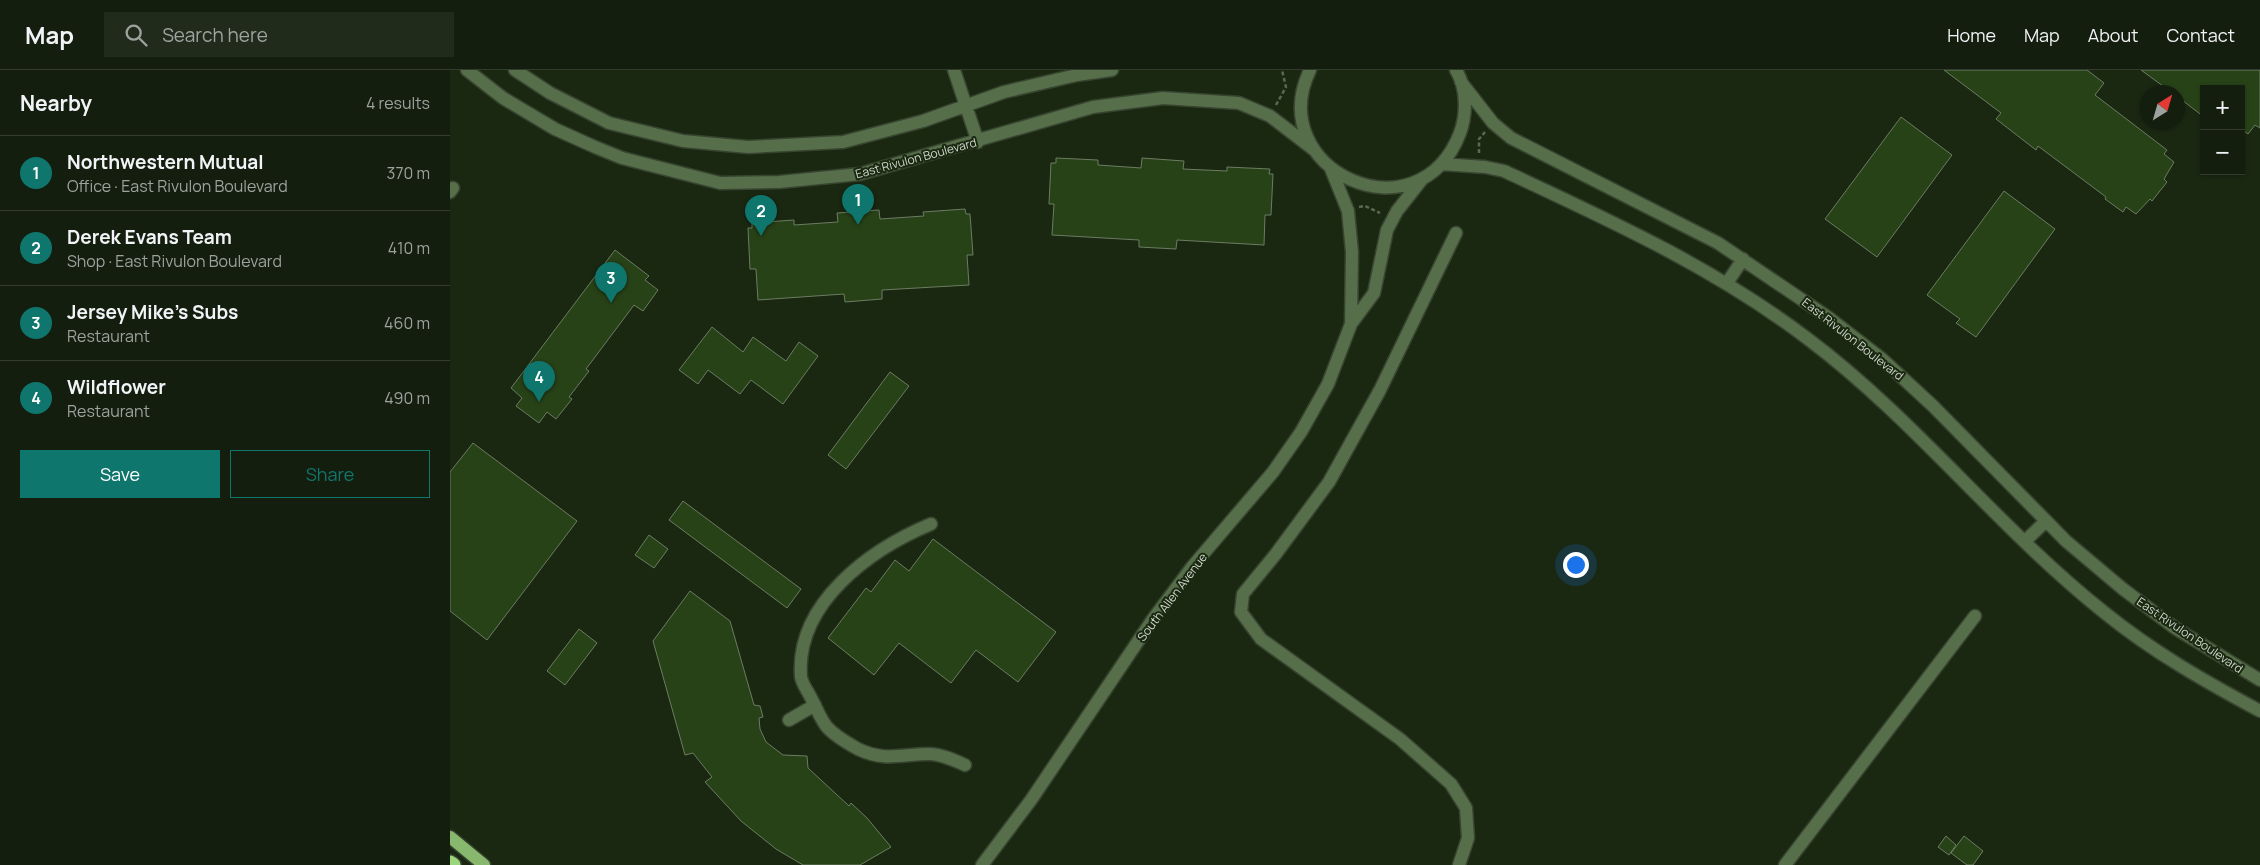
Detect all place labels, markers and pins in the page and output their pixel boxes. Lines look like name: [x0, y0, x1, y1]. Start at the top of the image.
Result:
pin: 1: [842, 184, 874, 225]
pin: 2: [745, 195, 777, 236]
pin: 3: [595, 262, 627, 303]
pin: 4: [523, 361, 555, 402]

